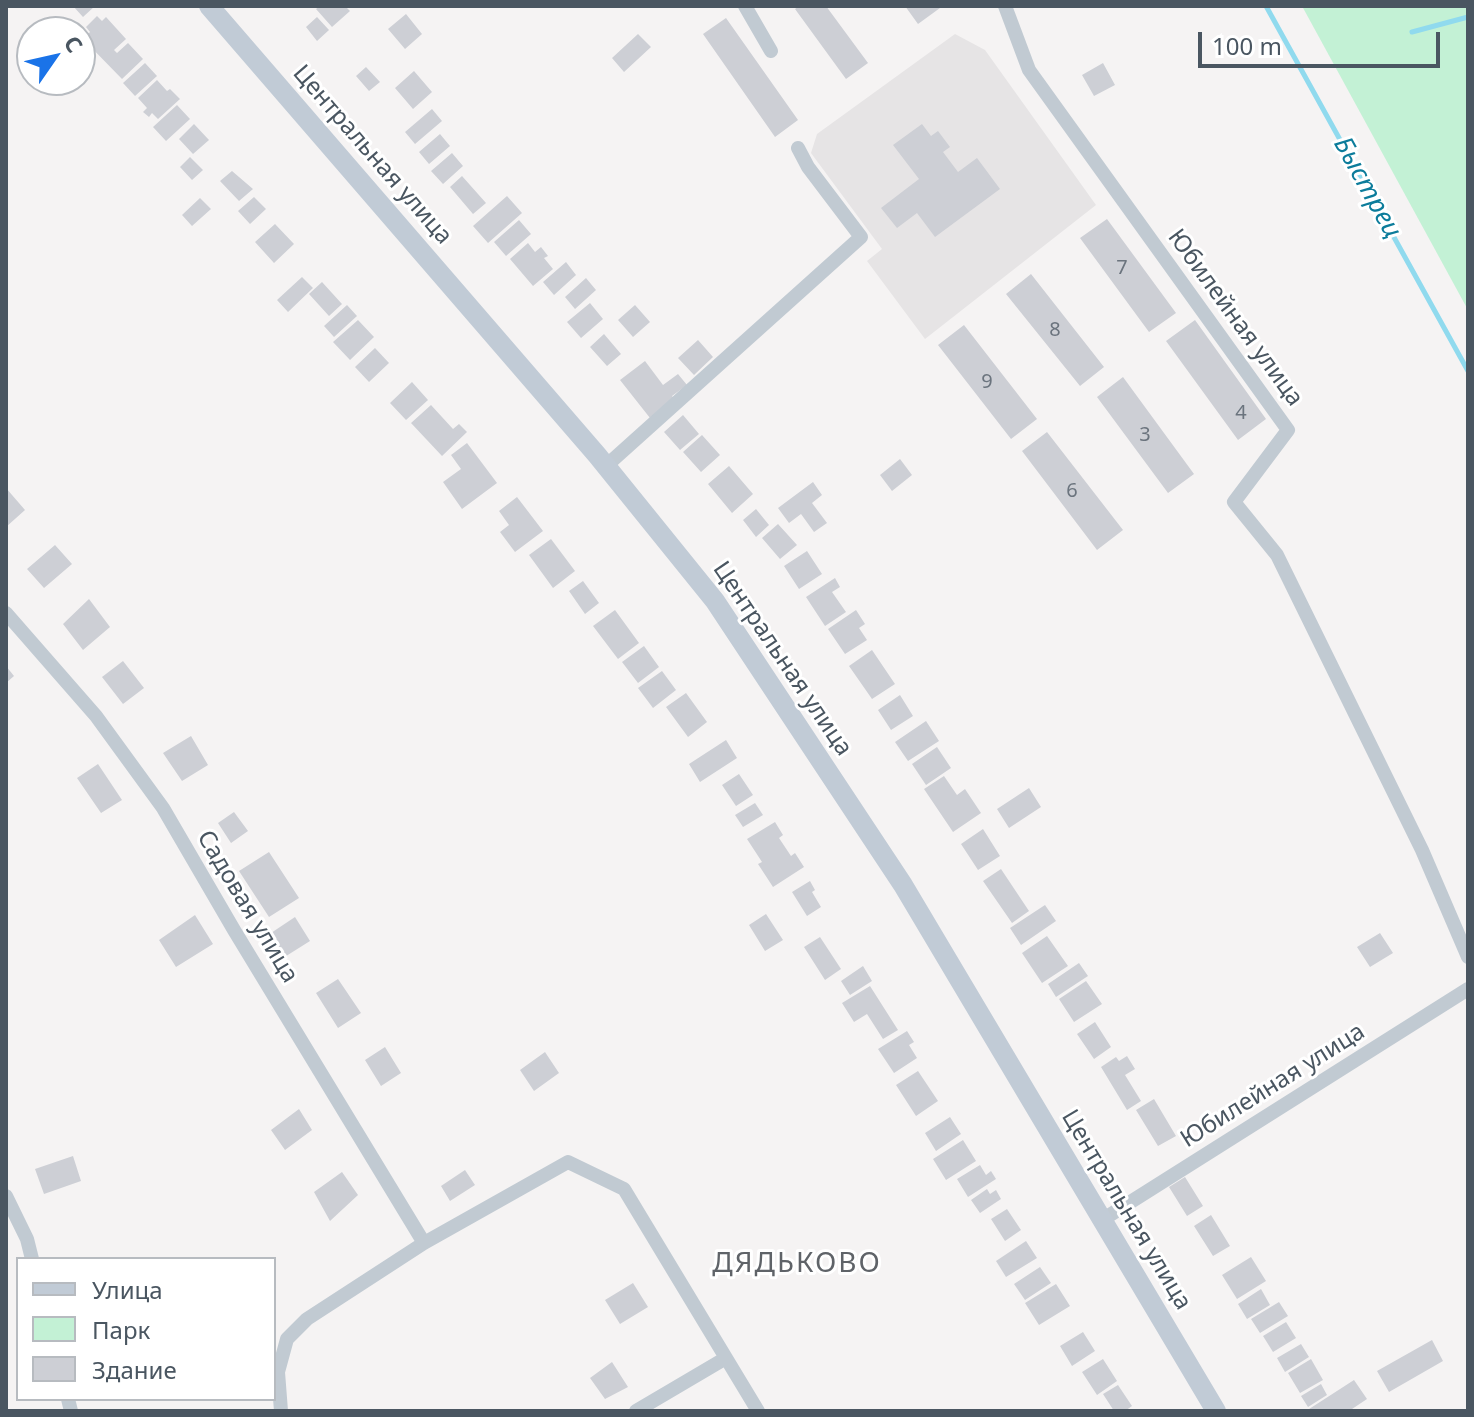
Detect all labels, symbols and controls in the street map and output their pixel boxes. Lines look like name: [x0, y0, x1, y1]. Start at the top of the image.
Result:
north arrow: [16, 16, 96, 96]
scale bar: [1202, 16, 1444, 66]
text: С: [58, 29, 91, 58]
text: 100 m: [1212, 29, 1282, 62]
street label: Центральная улица: [286, 59, 458, 251]
water label: Быстрец: [1326, 132, 1408, 244]
street label: Юбилейная улица: [1161, 224, 1309, 412]
house number: 7: [1116, 256, 1128, 280]
house number: 8: [1049, 318, 1061, 342]
house number: 9: [981, 370, 993, 394]
house number: 4: [1235, 401, 1247, 425]
house number: 3: [1139, 423, 1151, 447]
house number: 6: [1066, 479, 1078, 503]
street label: Центральная улица: [706, 556, 858, 762]
street label: Садовая улица: [190, 826, 304, 988]
street label: Юбилейная улица: [1176, 1018, 1370, 1154]
street label: Центральная улица: [1055, 1105, 1197, 1315]
district label: ДЯДЬКОВО: [712, 1247, 882, 1281]
legend: [16, 1257, 276, 1401]
text: Улица: [92, 1273, 163, 1306]
text: Парк: [92, 1313, 150, 1346]
text: Здание: [92, 1353, 177, 1386]

